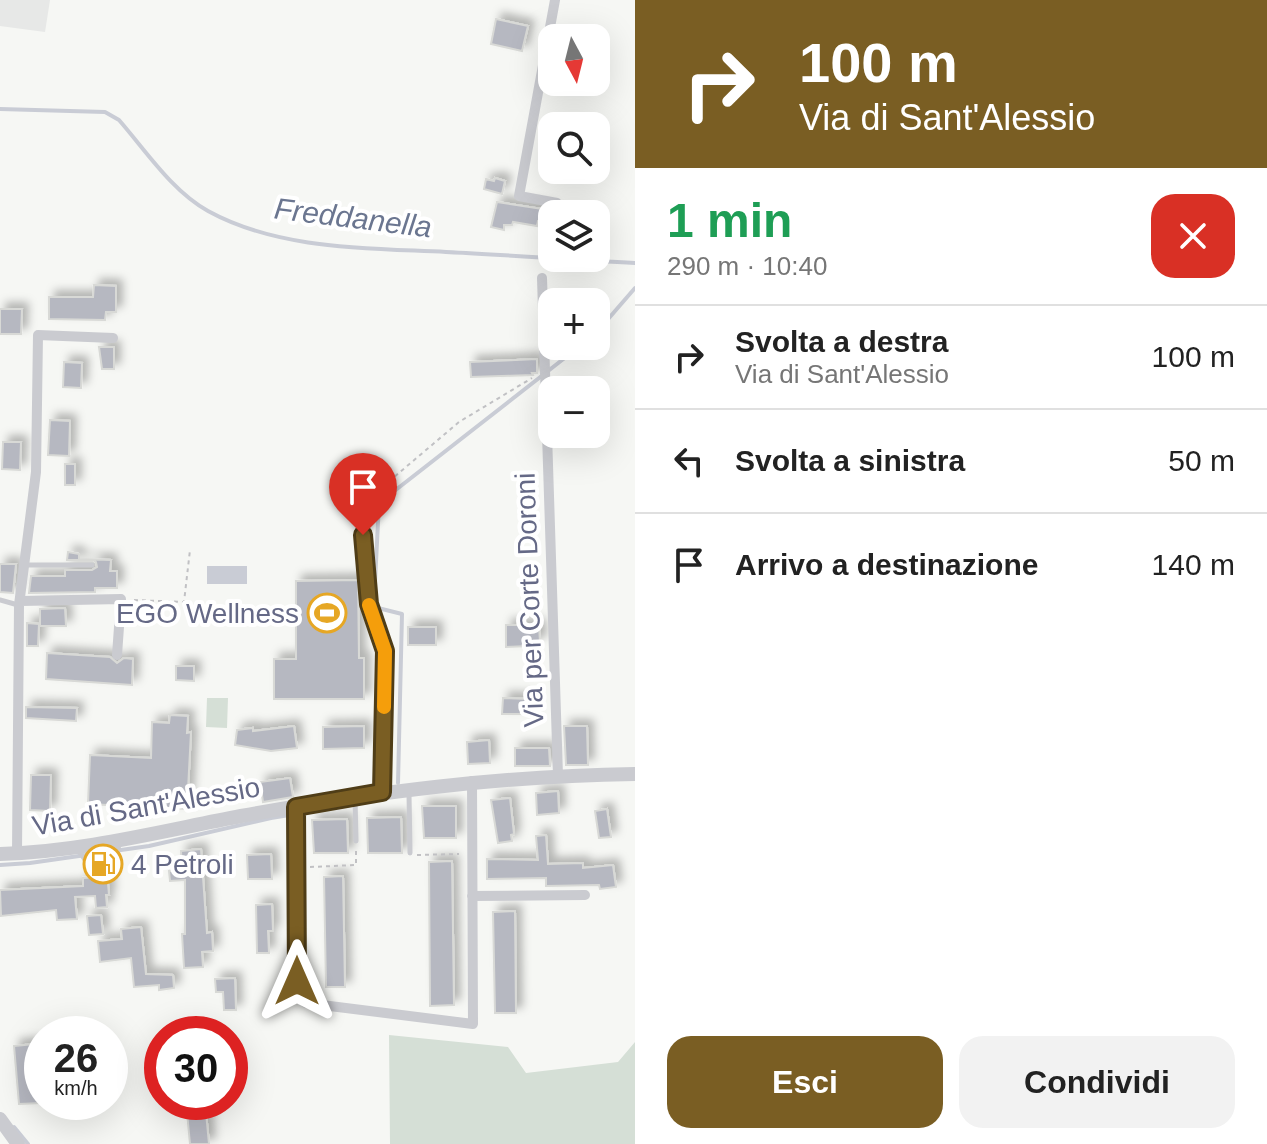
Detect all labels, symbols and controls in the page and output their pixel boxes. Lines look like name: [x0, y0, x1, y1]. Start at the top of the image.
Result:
north arrow: [538, 24, 610, 96]
map controls: [538, 24, 610, 448]
text: 100 m: [799, 31, 958, 94]
icon: right: [667, 32, 771, 136]
text: Via di Sant'Alessio: [799, 97, 1095, 138]
button: search: [538, 112, 610, 184]
water label: Freddanella: [272, 191, 434, 244]
text: 1 min: [667, 194, 792, 247]
button: close: [1151, 194, 1235, 278]
button: layers: [538, 200, 610, 272]
text: 290 m · 10:40: [667, 251, 827, 281]
button: +: [538, 288, 610, 360]
text: Svolta a destra: [735, 325, 948, 358]
icon: right: [667, 335, 711, 379]
text: 100 m: [1152, 340, 1235, 373]
text: Via di Sant'Alessio: [735, 359, 949, 389]
button: −: [538, 376, 610, 448]
icon: left: [667, 439, 711, 483]
text: Svolta a sinistra: [735, 444, 965, 477]
text: 50 m: [1168, 444, 1235, 477]
pin: [329, 453, 397, 535]
icon: arrive: [341, 465, 385, 509]
street label: Via per Corte Doroni: [510, 472, 549, 728]
icon: arrive: [667, 543, 711, 587]
text: Arrivo a destinazione: [735, 548, 1038, 581]
text: 140 m: [1152, 548, 1235, 581]
sports icon: EGO Wellness: [306, 592, 348, 634]
place label: EGO Wellness: [116, 598, 299, 629]
street label: Via di Sant'Alessio: [30, 771, 262, 842]
fuel station icon: 4 Petroli: [82, 843, 124, 885]
place label: 4 Petroli: [131, 849, 234, 880]
position arrow: [255, 939, 339, 1023]
speed limit sign: 30: [144, 1016, 248, 1120]
text: 26: [54, 1036, 98, 1080]
button: Esci: [667, 1036, 943, 1128]
button: Condividi: [959, 1036, 1235, 1128]
text: km/h: [54, 1077, 98, 1099]

